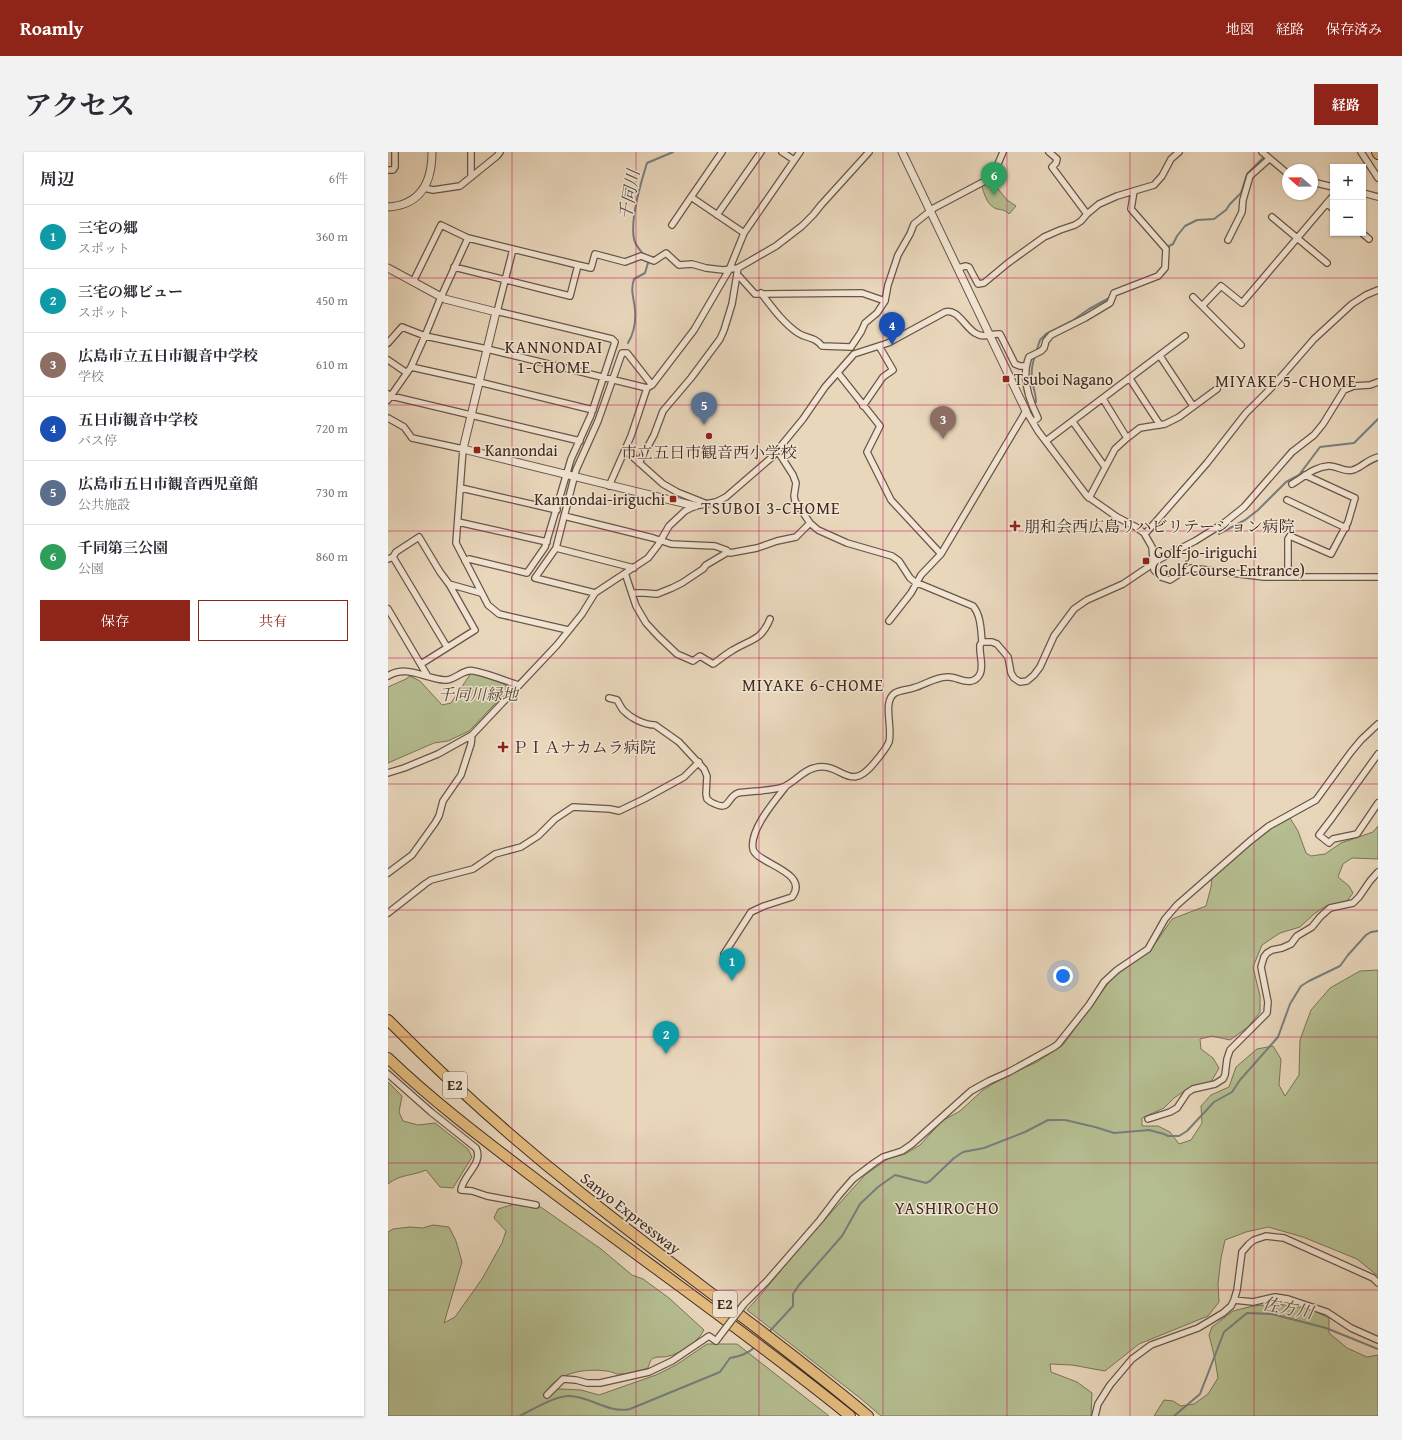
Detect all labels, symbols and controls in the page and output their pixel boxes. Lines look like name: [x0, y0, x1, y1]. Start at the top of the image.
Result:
text: Roamly: [20, 14, 84, 42]
text: 地図: [1226, 19, 1254, 39]
text: 経路: [1276, 19, 1304, 39]
text: 保存済み: [1326, 19, 1382, 39]
text: アクセス: [24, 84, 135, 125]
button: 経路: [1314, 84, 1378, 125]
pin: 6: [981, 162, 1007, 195]
north arrow: [1282, 164, 1318, 200]
map controls: [1330, 164, 1366, 236]
button: +: [1330, 164, 1366, 200]
text: 周辺: [40, 166, 74, 191]
water label: 千同川: [612, 166, 646, 222]
text: 6件: [329, 169, 348, 188]
button: −: [1330, 200, 1366, 236]
text: 三宅の郷: [78, 217, 138, 238]
text: 1: [50, 227, 56, 246]
text: 360 m: [316, 227, 348, 246]
text: スポット: [78, 239, 130, 258]
text: 三宅の郷ビュー: [78, 281, 183, 302]
text: 2: [50, 291, 56, 310]
text: 450 m: [316, 291, 348, 310]
text: スポット: [78, 303, 130, 322]
pin: 4: [879, 312, 905, 345]
district label: KANNONDAI 1-CHOME: [505, 334, 603, 379]
text: 広島市立五日市観音中学校: [78, 345, 258, 366]
text: 3: [50, 355, 56, 374]
text: 610 m: [316, 355, 348, 374]
text: 学校: [78, 367, 104, 386]
place label: Tsuboi Nagano: [1014, 367, 1113, 391]
district label: MIYAKE 5-CHOME: [1215, 368, 1357, 393]
marker: Tsuboi Nagano: [1001, 374, 1011, 384]
pin: 5: [691, 392, 717, 425]
pin: 3: [930, 406, 956, 439]
text: 五日市観音中学校: [78, 409, 198, 430]
text: 4: [50, 419, 56, 438]
text: 720 m: [316, 419, 348, 438]
text: バス停: [78, 431, 117, 450]
marker: 市立五日市観音西小学校: [704, 431, 714, 441]
place label: Kannondai: [485, 438, 558, 462]
place label: 市立五日市観音西小学校: [621, 440, 797, 464]
marker: Kannondai: [472, 445, 482, 455]
text: 広島市五日市観音西児童館: [78, 473, 258, 494]
text: 5: [50, 483, 56, 502]
text: 730 m: [316, 483, 348, 502]
place label: Kannondai-iriguchi: [534, 487, 666, 511]
marker: Kannondai-iriguchi: [668, 494, 678, 504]
text: 公共施設: [78, 495, 130, 514]
district label: TSUBOI 3-CHOME: [701, 495, 841, 520]
place label: 朋和会西広島リハビリテーション病院: [1024, 514, 1295, 538]
marker: 朋和会西広島リハビリテーション病院: [1009, 520, 1021, 532]
text: 千同第三公園: [78, 537, 168, 558]
place label: Golf-jo-iriguchi (Golf Course Entrance): [1154, 540, 1305, 582]
text: 6: [50, 547, 56, 566]
text: 860 m: [316, 547, 348, 566]
marker: Golf-jo-iriguchi (Golf Course Entrance): [1141, 556, 1151, 566]
text: 公園: [78, 559, 104, 578]
button: 保存: [40, 600, 190, 641]
button: 共有: [198, 600, 348, 641]
district label: MIYAKE 6-CHOME: [742, 672, 884, 697]
park label: 千同川緑地: [438, 682, 520, 706]
place label: ＰＩＡナカムラ病院: [512, 735, 656, 759]
marker: ＰＩＡナカムラ病院: [497, 741, 509, 753]
pin: 1: [719, 948, 745, 981]
your location: [1053, 966, 1073, 986]
pin: 2: [653, 1021, 679, 1054]
road number: E2: [443, 1072, 467, 1098]
street label: Sanyo Expressway: [576, 1166, 686, 1260]
district label: YASHIROCHO: [895, 1195, 999, 1220]
water label: 佐方川: [1261, 1290, 1317, 1325]
road number: E2: [713, 1291, 737, 1317]

